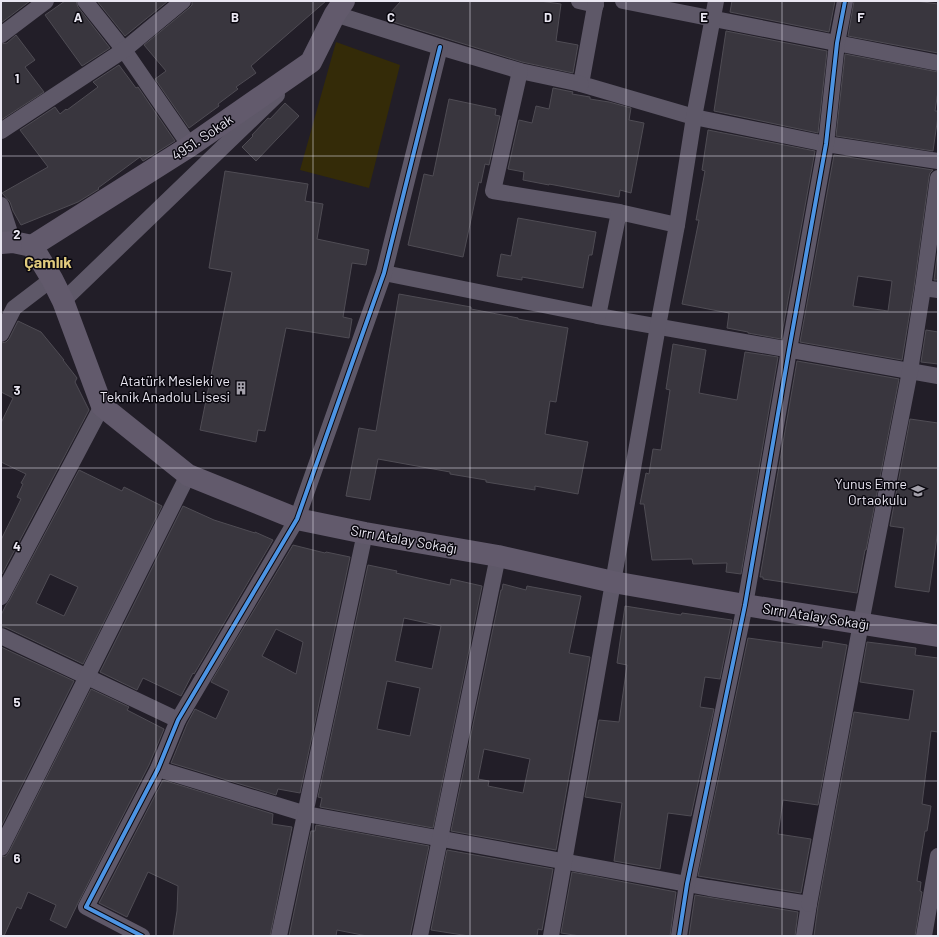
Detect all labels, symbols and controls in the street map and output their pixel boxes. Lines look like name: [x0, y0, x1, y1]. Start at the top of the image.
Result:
text: A: [74, 9, 83, 25]
text: B: [231, 9, 239, 25]
text: C: [387, 9, 395, 25]
text: D: [544, 9, 552, 25]
text: E: [700, 9, 708, 25]
text: F: [857, 9, 865, 25]
text: 1: [15, 70, 19, 86]
street label: 4951. Sokak: [168, 110, 236, 164]
text: 2: [13, 226, 21, 242]
district label: Çamlık: [24, 252, 72, 271]
place label: Atatürk Mesleki ve Teknik Anadolu Lisesi: [100, 372, 230, 405]
building icon: Atatürk Mesleki ve Teknik Anadolu Lisesi: [233, 380, 249, 396]
text: 3: [13, 382, 21, 398]
place label: Yunus Emre Ortaokulu: [835, 475, 907, 508]
school or university icon: Yunus Emre Ortaokulu: [910, 483, 926, 499]
street label: Sırrı Atalay Sokağı: [350, 521, 458, 557]
text: 4: [13, 538, 21, 554]
street label: Sırrı Atalay Sokağı: [762, 599, 870, 633]
text: 5: [13, 694, 21, 710]
text: 6: [14, 850, 21, 866]

